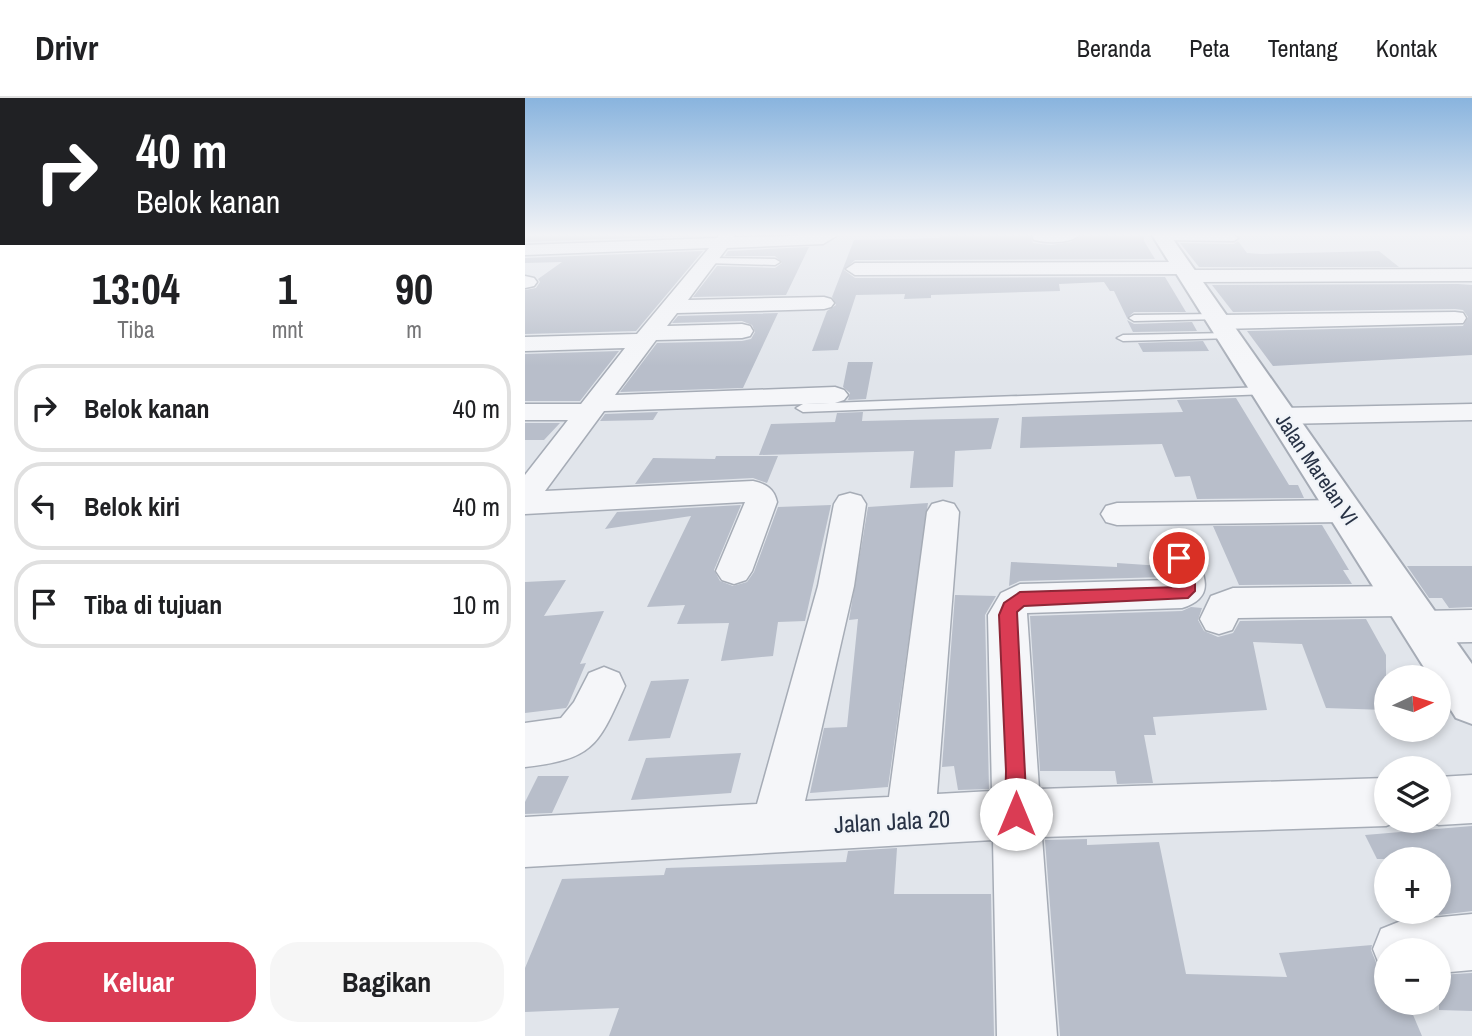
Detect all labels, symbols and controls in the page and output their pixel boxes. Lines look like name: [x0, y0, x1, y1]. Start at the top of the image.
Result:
text: Drivr: [35, 26, 98, 70]
text: Beranda: [1077, 32, 1151, 64]
text: Peta: [1189, 32, 1230, 64]
text: Tentang: [1268, 32, 1338, 64]
text: Kontak: [1376, 32, 1437, 64]
text: 40 m: [136, 117, 228, 183]
icon: right: [21, 126, 112, 217]
text: Belok kanan: [136, 180, 280, 223]
text: 13:04: [92, 261, 180, 317]
text: 1: [278, 261, 297, 317]
text: 90: [395, 261, 433, 317]
text: Tiba: [117, 314, 154, 345]
text: mnt: [272, 314, 303, 345]
text: m: [406, 314, 422, 345]
icon: right: [25, 389, 63, 427]
text: Belok kanan: [84, 391, 210, 426]
text: 40 m: [453, 391, 500, 426]
street label: Jalan Marelan VI: [1269, 407, 1365, 531]
icon: left: [25, 487, 63, 525]
text: Belok kiri: [84, 489, 180, 524]
text: 40 m: [453, 489, 500, 524]
pin: [1149, 528, 1209, 588]
icon: arrive: [1160, 539, 1198, 577]
icon: arrive: [25, 585, 63, 623]
text: Tiba di tujuan: [84, 587, 222, 622]
text: 10 m: [453, 587, 500, 622]
north arrow: [1374, 665, 1451, 742]
map controls: [1374, 665, 1451, 1015]
button: layers: [1374, 756, 1451, 833]
position arrow: [979, 777, 1053, 851]
street label: Jalan Jala 20: [833, 802, 951, 840]
button: +: [1374, 847, 1451, 924]
button: −: [1374, 938, 1451, 1015]
button: Keluar: [21, 942, 256, 1022]
button: Bagikan: [270, 942, 504, 1022]

